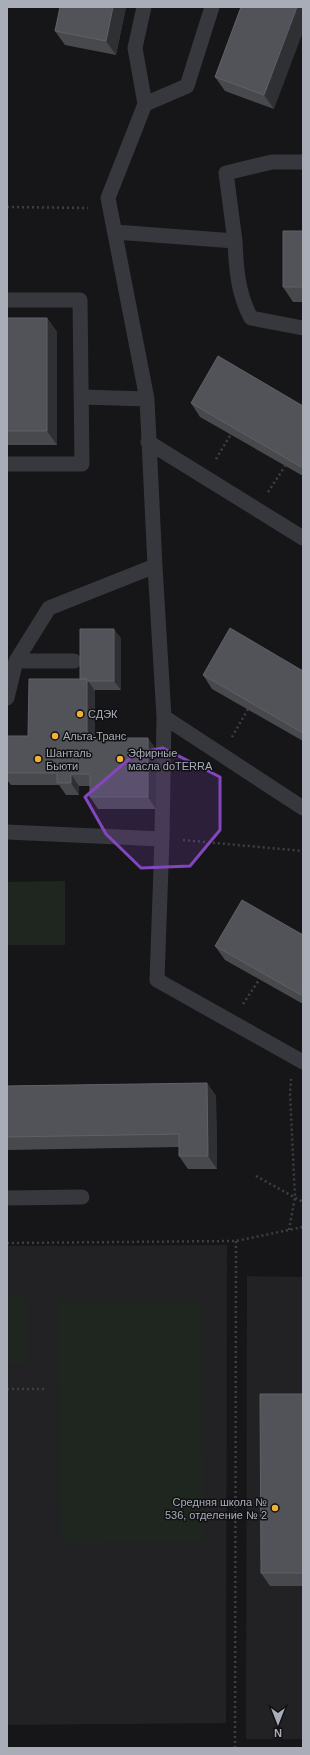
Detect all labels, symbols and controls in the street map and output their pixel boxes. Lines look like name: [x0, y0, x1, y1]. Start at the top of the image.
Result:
place label: СДЭК: [88, 708, 118, 720]
marker: СДЭК: [75, 709, 85, 719]
place label: Альта-Транс: [63, 730, 127, 742]
marker: Альта-Транс: [50, 731, 60, 741]
place label: Шанталь Бьюти: [46, 747, 92, 772]
place label: Эфирные масла doTERRA: [128, 747, 213, 772]
marker: Шанталь Бьюти: [33, 754, 43, 764]
marker: Эфирные масла doTERRA: [115, 754, 125, 764]
place label: Средняя школа № 536, отделение № 2: [165, 1496, 267, 1521]
marker: Средняя школа № 536, отделение № 2: [270, 1503, 280, 1513]
north arrow: [258, 1703, 298, 1743]
text: N: [274, 1727, 282, 1739]

